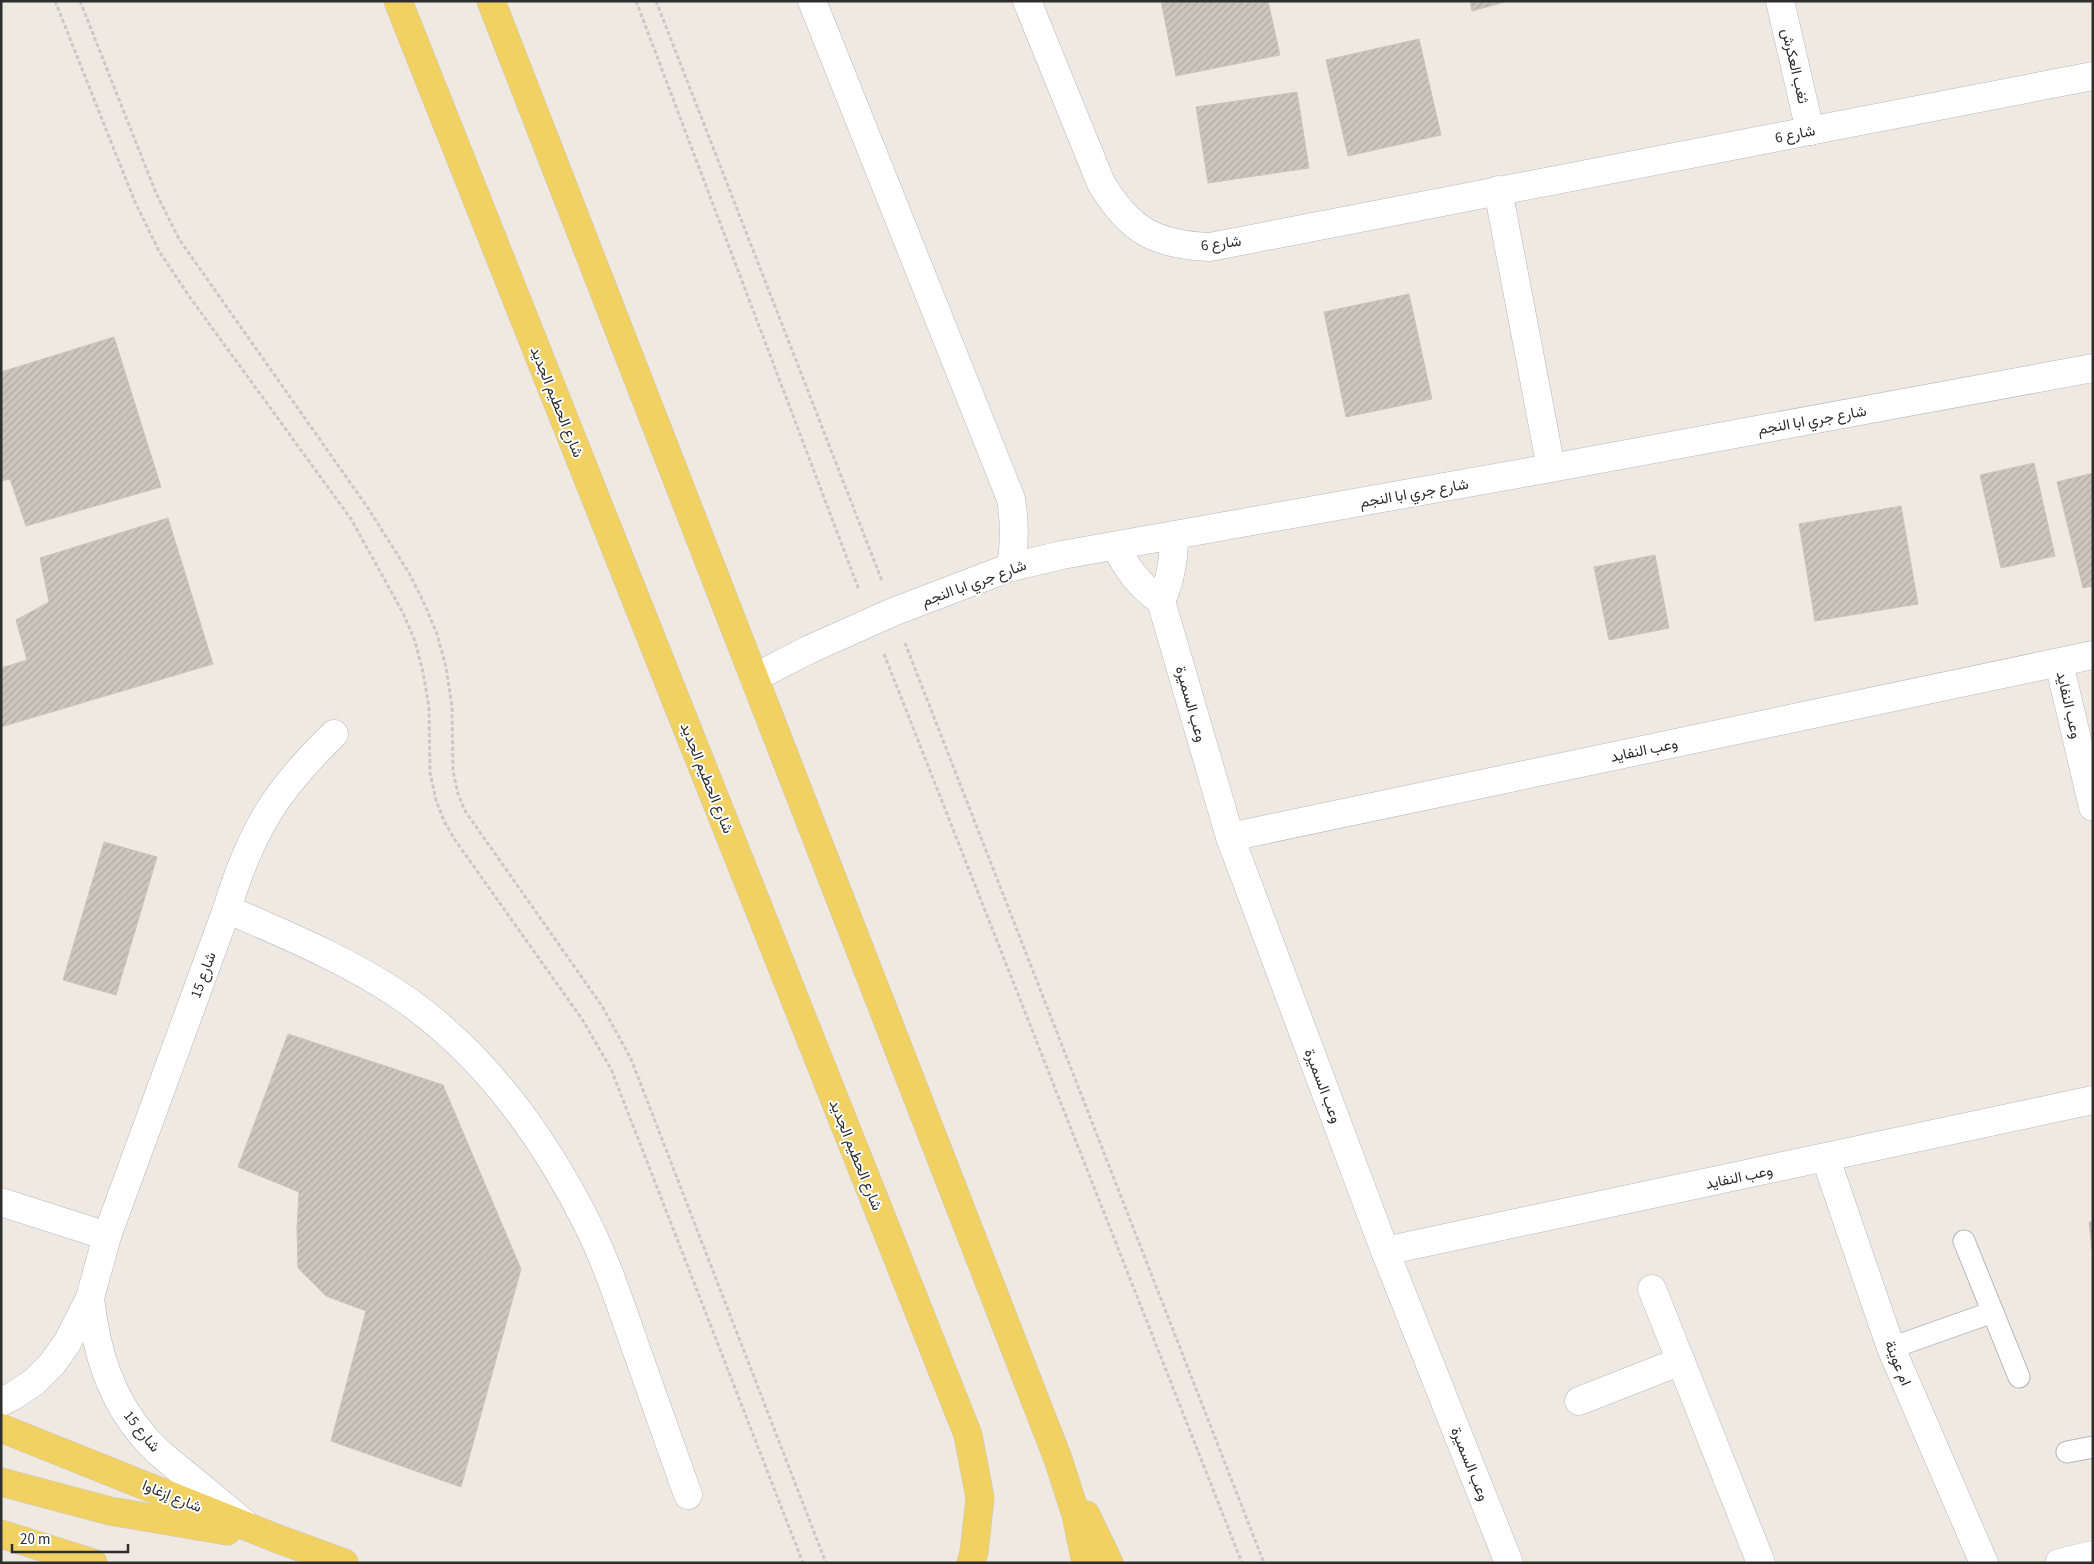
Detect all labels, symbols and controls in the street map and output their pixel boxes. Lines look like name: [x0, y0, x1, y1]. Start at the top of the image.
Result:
street label: ثغب العكرش: [1776, 26, 1813, 106]
street label: شارع 6: [1773, 120, 1817, 149]
street label: شارع 6: [1200, 231, 1243, 256]
street label: شارع الحطيم الجديد: [525, 344, 588, 461]
street label: شارع جري ابا النجم: [1756, 401, 1869, 442]
street label: شارع جري ابا النجم: [1358, 474, 1471, 515]
street label: شارع جري ابا النجم: [919, 555, 1030, 614]
street label: وعب السميرة: [1170, 664, 1211, 745]
street label: وعب النفايد: [2051, 669, 2086, 741]
street label: شارع الحطيم الجديد: [675, 720, 738, 837]
street label: وعب النفايد: [1609, 733, 1680, 768]
street label: شارع 15: [185, 949, 222, 1001]
street label: وعب السميرة: [1299, 1046, 1346, 1126]
street label: شارع الحطيم الجديد: [824, 1097, 887, 1214]
street label: وعب النفايد: [1704, 1160, 1775, 1195]
street label: ام عوينة: [1879, 1337, 1916, 1389]
street label: شارع 15: [118, 1406, 165, 1457]
street label: وعب السميرة: [1445, 1424, 1494, 1504]
street label: شارع إزغاوا: [139, 1475, 205, 1518]
scale bar: [12, 1522, 129, 1554]
text: 20 m: [20, 1529, 50, 1550]

